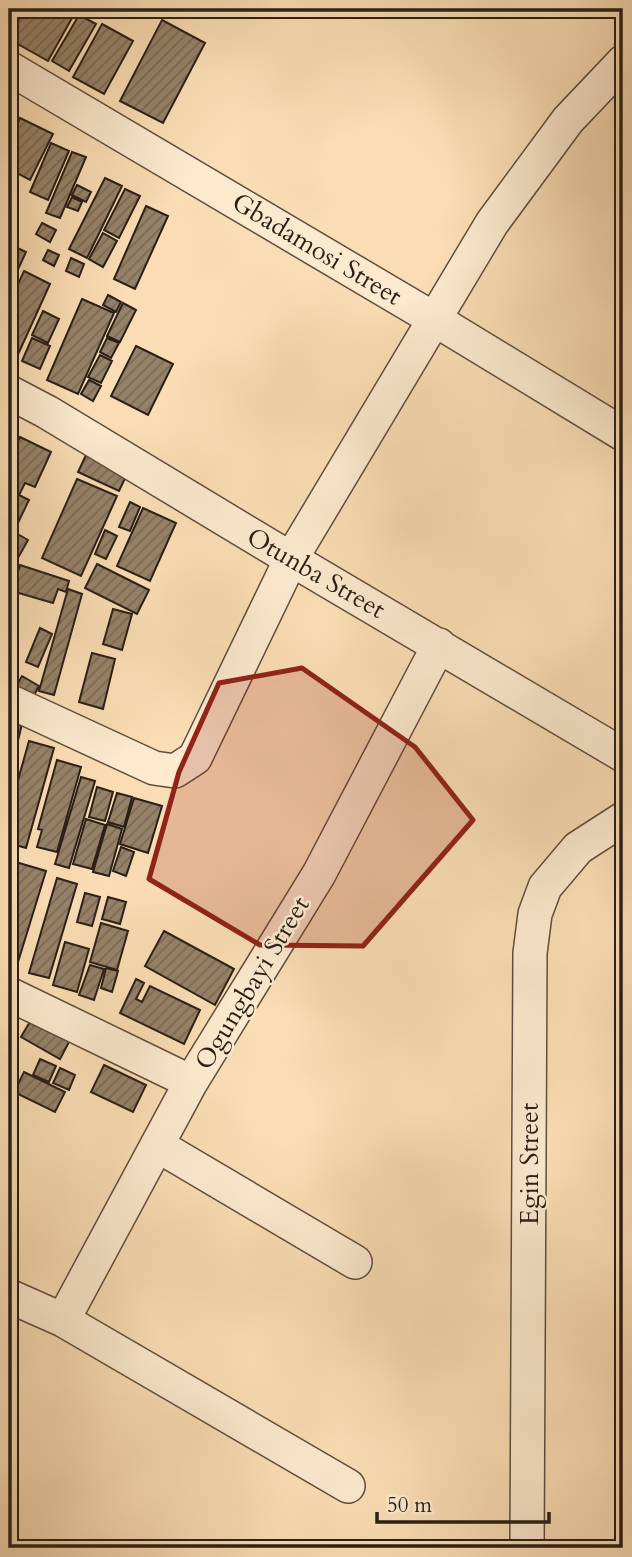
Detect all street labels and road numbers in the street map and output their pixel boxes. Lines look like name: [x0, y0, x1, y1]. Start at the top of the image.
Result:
street label: Gbadamosi Street: [226, 184, 408, 314]
street label: Otunba Street: [240, 519, 392, 627]
street label: Ogungbayi Street: [186, 890, 318, 1076]
street label: Egin Street: [512, 1103, 547, 1225]

